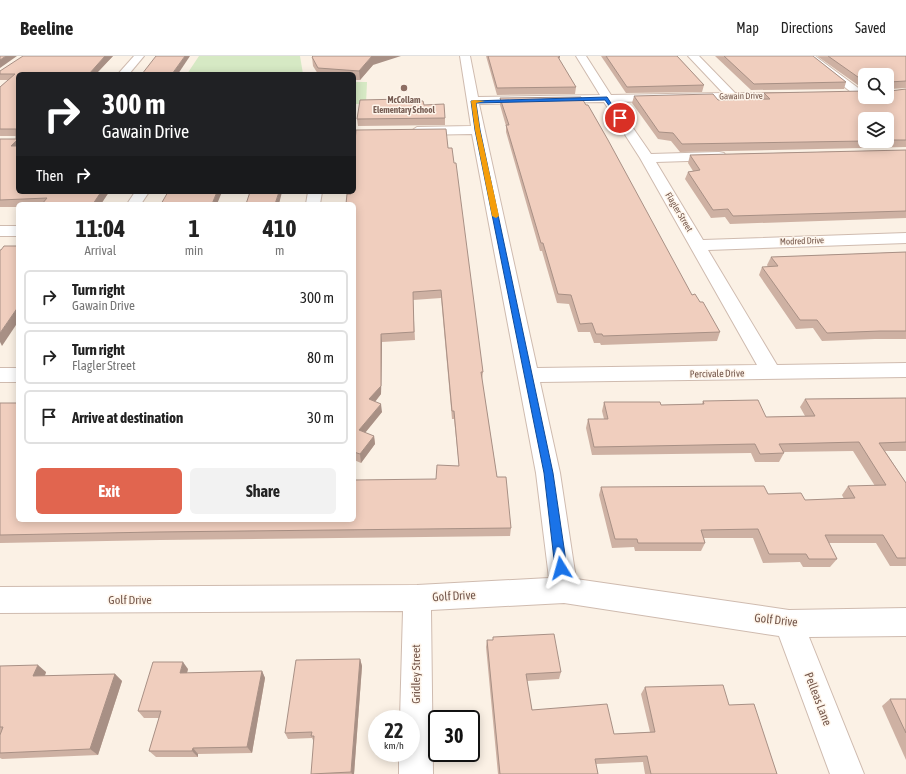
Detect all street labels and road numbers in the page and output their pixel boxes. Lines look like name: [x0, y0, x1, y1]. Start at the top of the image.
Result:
street label: Gawain Drive: [719, 91, 763, 101]
street label: Flagler Street: [663, 191, 695, 234]
street label: Modred Drive: [780, 235, 824, 247]
street label: Percivale Drive: [689, 368, 745, 379]
street label: Golf Drive: [432, 588, 476, 604]
street label: Golf Drive: [108, 593, 152, 607]
street label: Golf Drive: [754, 611, 798, 629]
street label: Gridley Street: [409, 644, 423, 704]
street label: Pelleas Lane: [801, 670, 835, 728]

